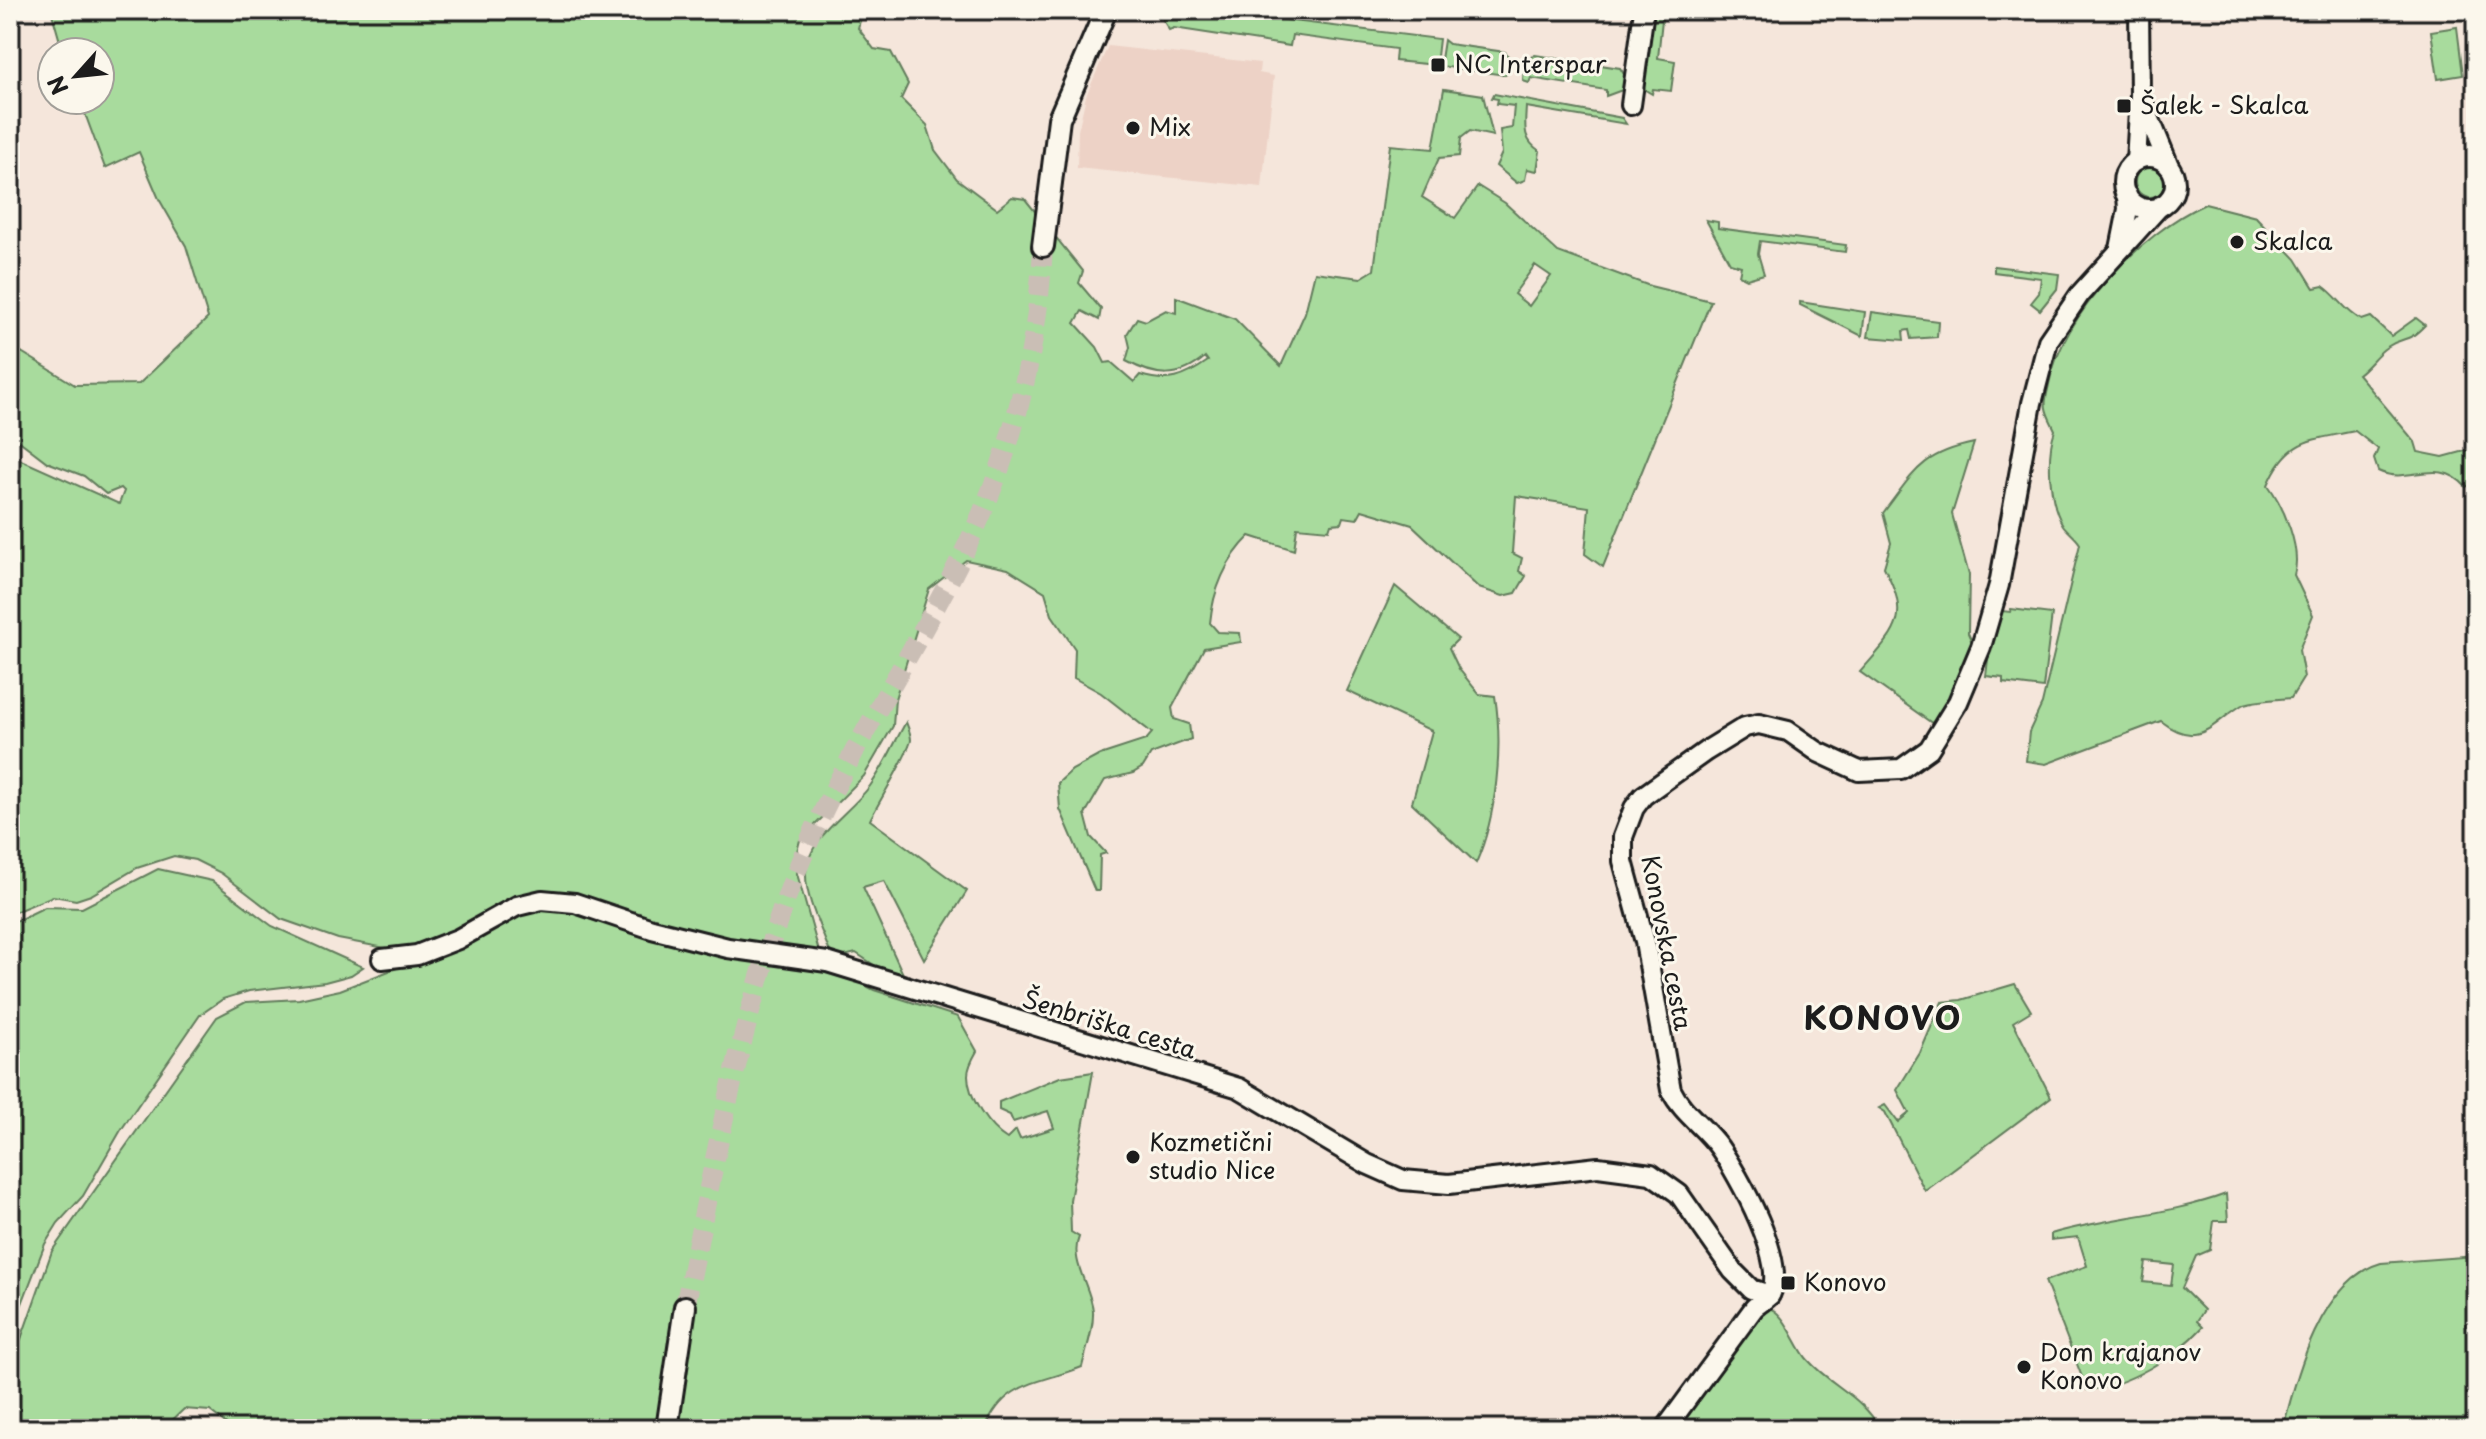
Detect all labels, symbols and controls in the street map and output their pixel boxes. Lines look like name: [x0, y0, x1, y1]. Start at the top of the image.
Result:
north arrow: [36, 36, 116, 116]
place label: NC Interspar: [1454, 45, 1607, 81]
marker: NC Interspar: [1429, 56, 1447, 74]
text: N: [38, 71, 76, 101]
place label: Šalek - Skalca: [2140, 86, 2309, 122]
marker: Šalek - Skalca: [2115, 97, 2133, 115]
place label: Mix: [1149, 108, 1191, 144]
marker: Mix: [1124, 119, 1142, 137]
place label: Skalca: [2253, 222, 2333, 258]
marker: Skalca: [2228, 233, 2246, 251]
street label: Konovska cesta: [1633, 852, 1703, 1033]
street label: Šenbriška cesta: [1018, 980, 1201, 1067]
district label: KONOVO: [1804, 993, 1962, 1041]
place label: Kozmetični studio Nice: [1149, 1123, 1275, 1187]
marker: Kozmetični studio Nice: [1124, 1148, 1142, 1166]
place label: Konovo: [1804, 1263, 1886, 1299]
marker: Konovo: [1779, 1274, 1797, 1292]
place label: Dom krajanov Konovo: [2040, 1333, 2201, 1397]
marker: Dom krajanov Konovo: [2015, 1358, 2033, 1376]

